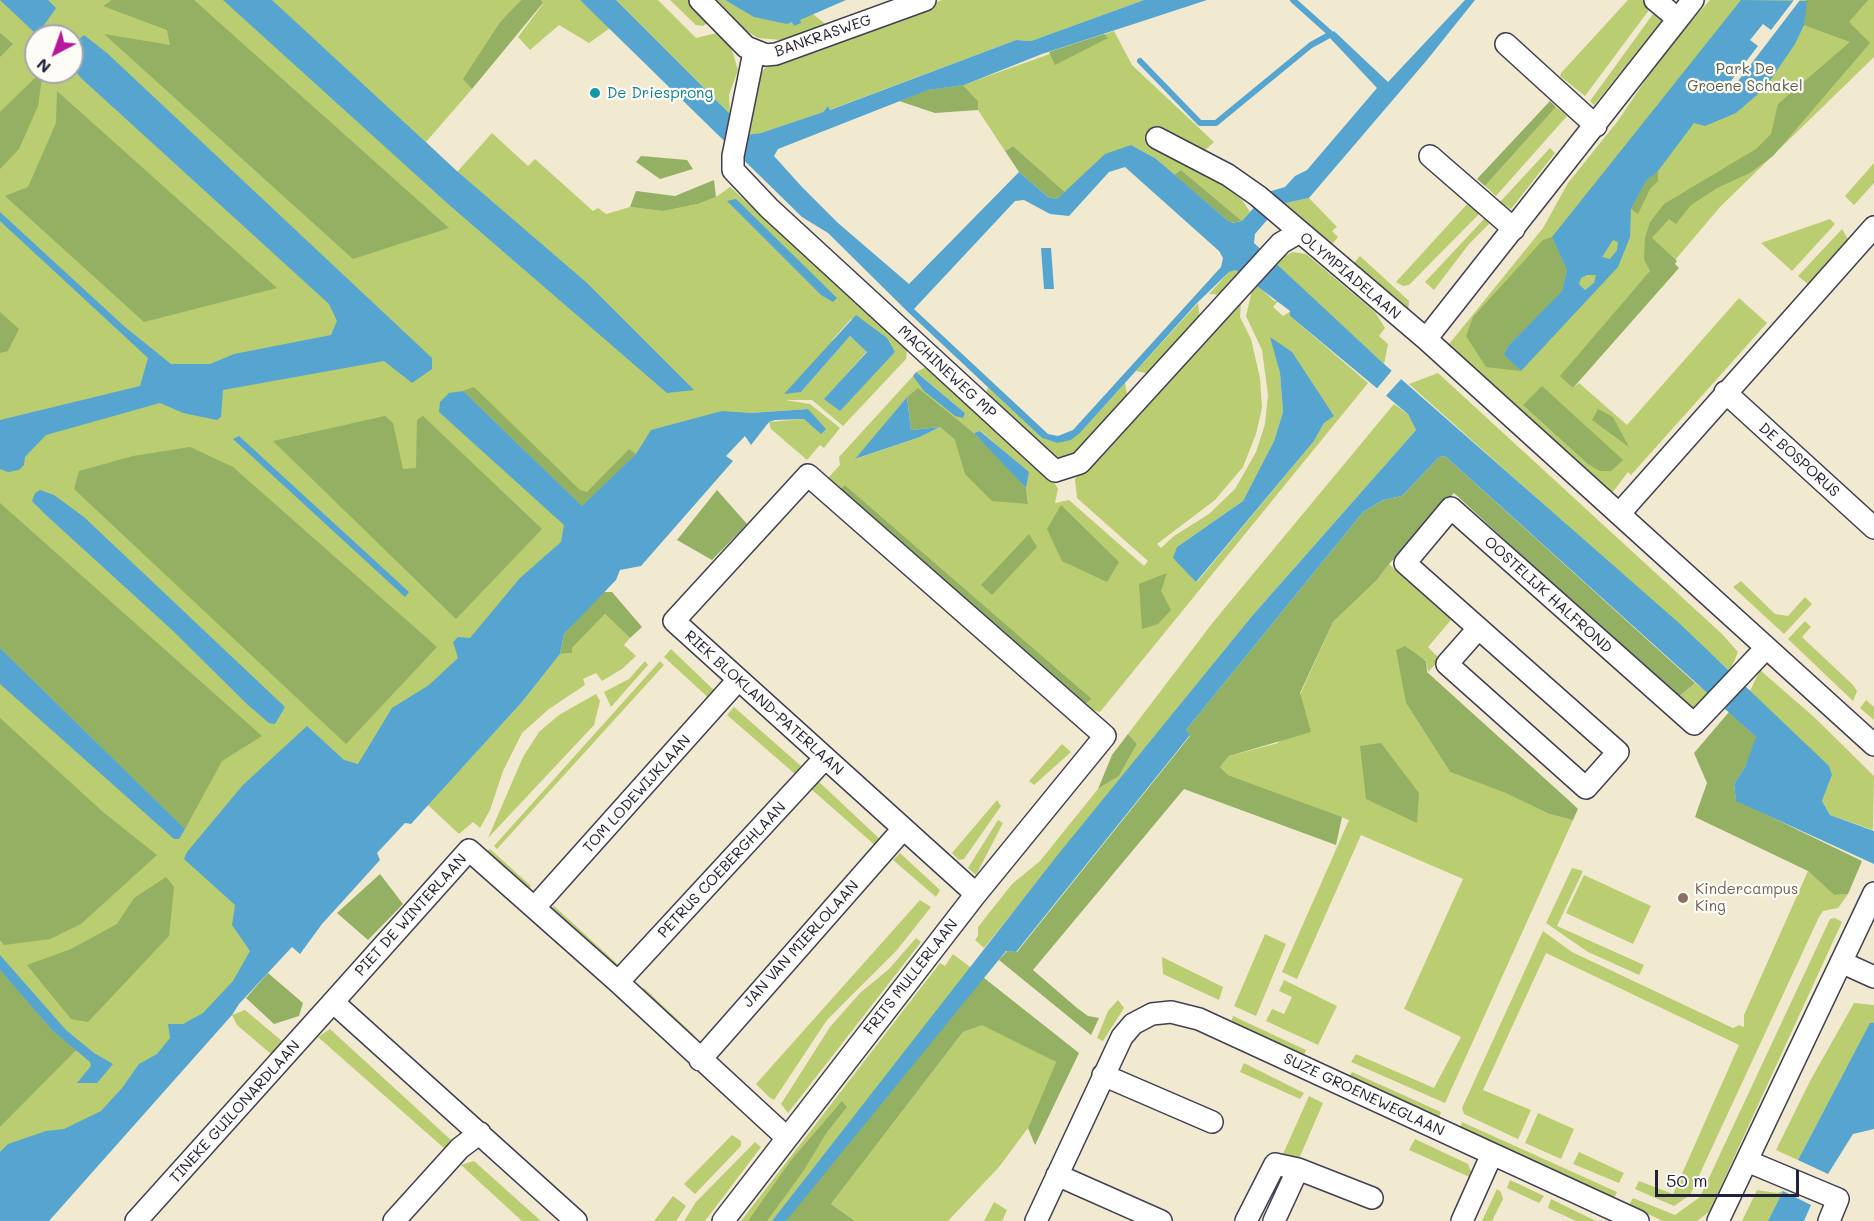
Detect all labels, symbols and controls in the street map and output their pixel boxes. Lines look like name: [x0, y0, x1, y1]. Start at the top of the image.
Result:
street label: BANKRASWEG: [772, 11, 874, 61]
north arrow: [24, 24, 84, 84]
text: N: [32, 55, 55, 78]
park label: Park De Groene Schakel: [1687, 60, 1803, 95]
place label: De Driesprong: [607, 84, 713, 102]
marker: De Driesprong: [588, 86, 602, 100]
street label: OLYMPIADELAAN: [1296, 229, 1404, 323]
street label: MACHINEWEG MP: [894, 322, 1000, 422]
street label: DE BOSPORUS: [1755, 419, 1843, 501]
street label: OOSTELIJK HALFROND: [1480, 533, 1616, 657]
street label: RIEK BLOKLAND-PATERLAAN: [681, 627, 847, 779]
street label: TOM LODEWIJKLAAN: [579, 731, 695, 857]
street label: PETRUS COEBERGHLAAN: [654, 798, 790, 942]
street label: PIET DE WINTERLAAN: [351, 850, 471, 980]
street label: JAN VAN MIERLOLAAN: [739, 877, 863, 1011]
place label: Kindercampus King: [1695, 880, 1798, 915]
marker: Kindercampus King: [1676, 891, 1690, 905]
street label: FRITS MULLERLAAN: [860, 916, 962, 1038]
street label: TINEKE GUILONARDLAAN: [166, 1037, 304, 1187]
street label: SUZE GROENEWEGLAAN: [1281, 1050, 1447, 1140]
scale bar: [1658, 1158, 1802, 1196]
text: 50 m: [1666, 1168, 1708, 1192]

